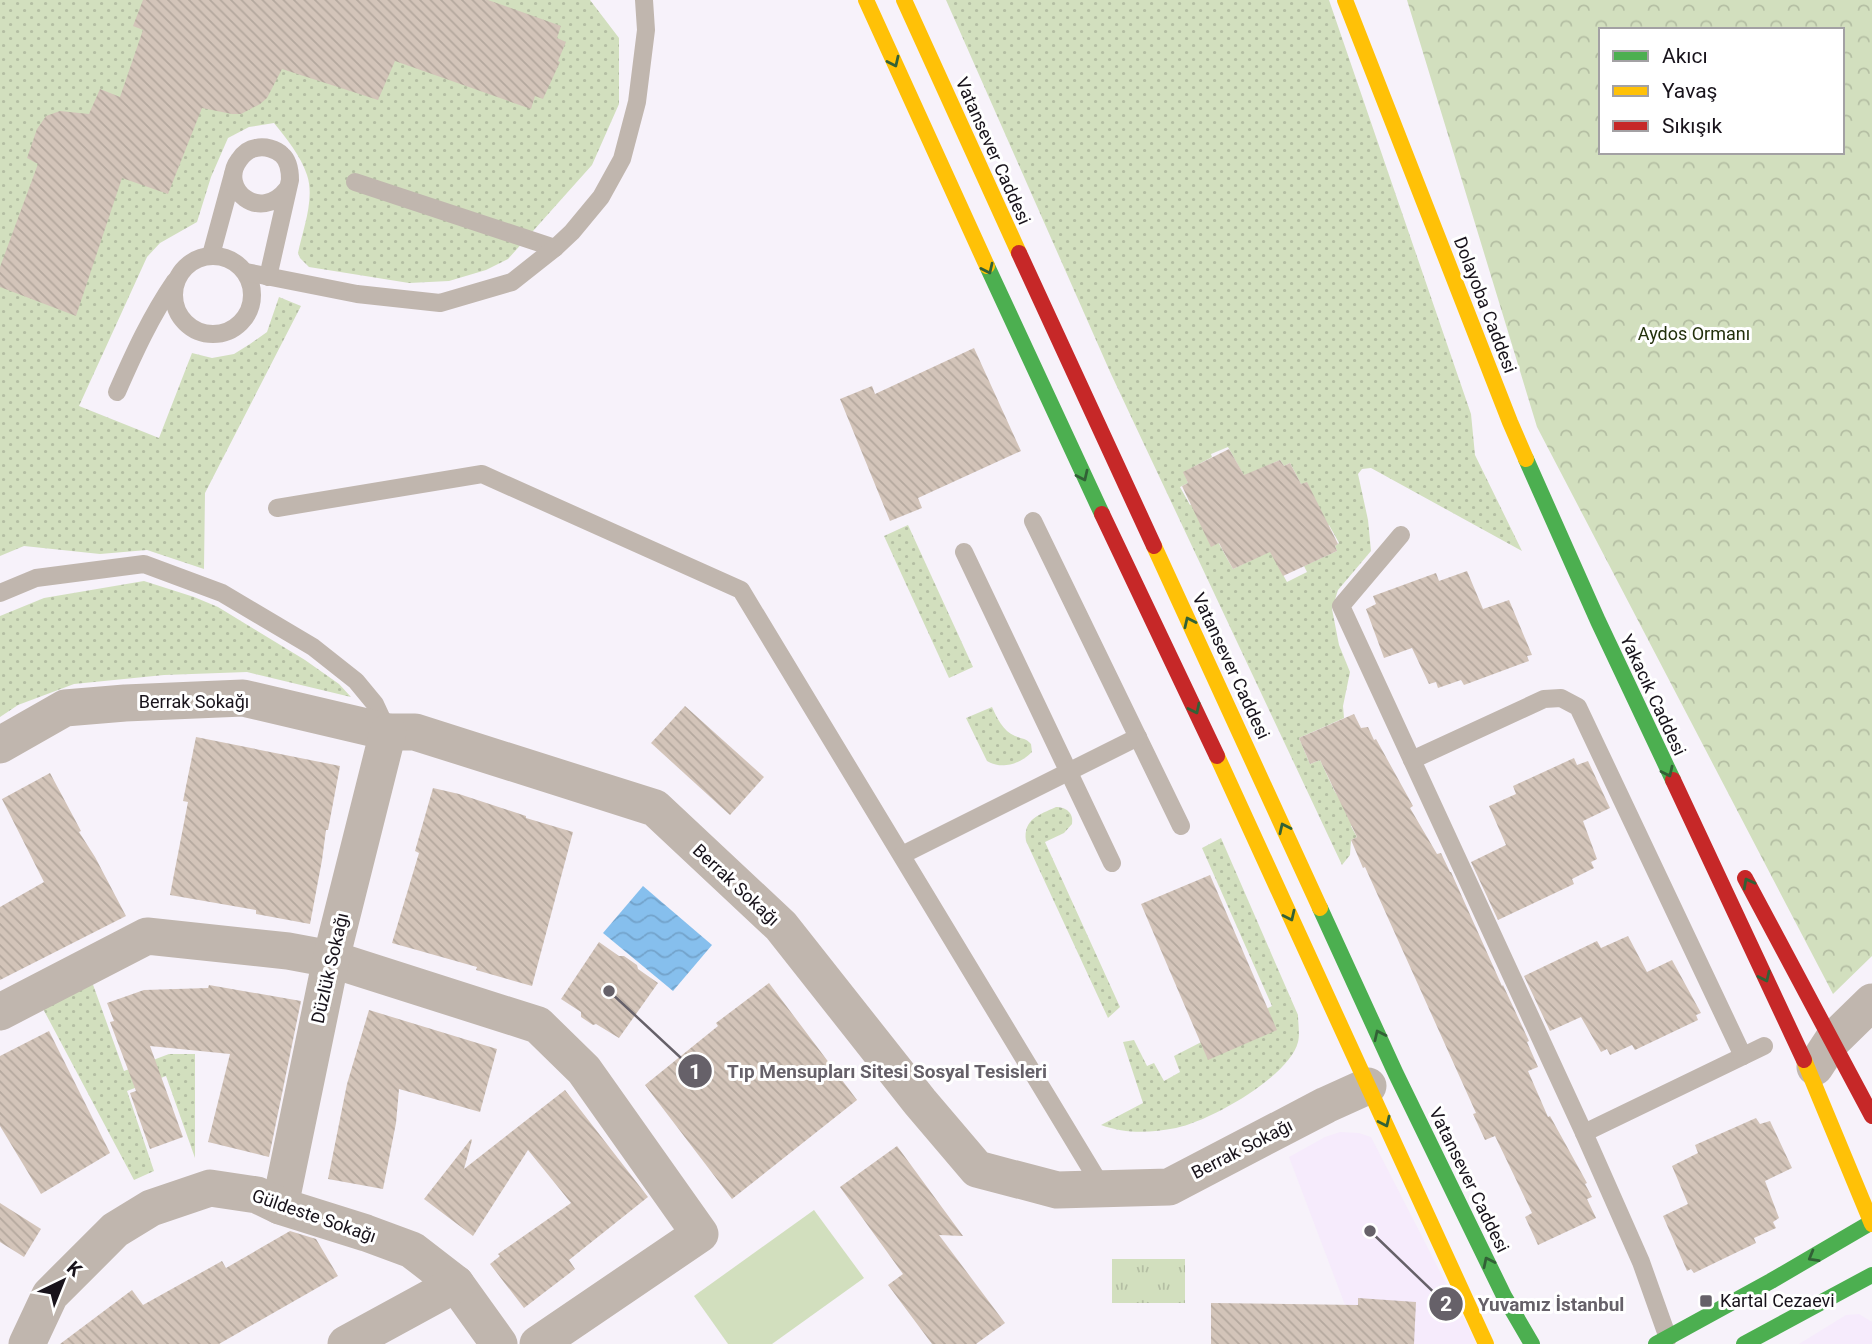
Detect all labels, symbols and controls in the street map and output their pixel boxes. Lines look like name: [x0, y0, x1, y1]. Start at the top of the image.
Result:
legend: [1599, 28, 1844, 154]
text: Akıcı: [1662, 44, 1708, 68]
one-way arrow: [886, 55, 900, 67]
street label: Vatansever Caddesi: [952, 74, 1035, 228]
text: Yavaş: [1662, 79, 1717, 103]
text: Sıkışık: [1662, 114, 1723, 138]
street label: Dolayoba Caddesi: [1450, 234, 1521, 376]
one-way arrow: [980, 262, 994, 274]
park label: Aydos Ormanı: [1638, 323, 1750, 344]
one-way arrow: [1075, 469, 1089, 481]
street label: Vatansever Caddesi: [1188, 589, 1275, 742]
one-way arrow: [1183, 617, 1197, 629]
street label: Yakacık Caddesi: [1616, 631, 1691, 759]
street label: Berrak Sokağı: [139, 691, 249, 712]
one-way arrow: [1186, 702, 1200, 714]
one-way arrow: [1660, 765, 1674, 777]
one-way arrow: [1278, 823, 1292, 835]
street label: Berrak Sokağı: [689, 839, 784, 930]
one-way arrow: [1743, 878, 1756, 890]
one-way arrow: [1282, 909, 1296, 921]
street label: Düzlük Sokağı: [307, 910, 352, 1025]
one-way arrow: [1757, 970, 1771, 983]
one-way arrow: [1373, 1030, 1387, 1042]
callout: Tıp Mensupları Sitesi Sosyal Tesisleri: [678, 1051, 1061, 1091]
text: 1: [689, 1060, 701, 1084]
text: Tıp Mensupları Sitesi Sosyal Tesisleri: [727, 1060, 1047, 1083]
street label: Vatansever Caddesi: [1425, 1104, 1514, 1256]
street label: Berrak Sokağı: [1188, 1114, 1296, 1183]
one-way arrow: [1377, 1115, 1391, 1128]
street label: Güldeste Sokağı: [249, 1184, 379, 1247]
north arrow: [28, 1246, 98, 1316]
one-way arrow: [1808, 1248, 1821, 1261]
text: K: [62, 1256, 87, 1282]
one-way arrow: [1482, 1257, 1496, 1269]
callout: Yuvamız İstanbul: [1429, 1284, 1638, 1324]
place label: Kartal Cezaevi: [1720, 1290, 1835, 1311]
text: 2: [1440, 1292, 1452, 1316]
text: Yuvamız İstanbul: [1478, 1293, 1624, 1316]
marker: Kartal Cezaevi: [1698, 1293, 1714, 1309]

